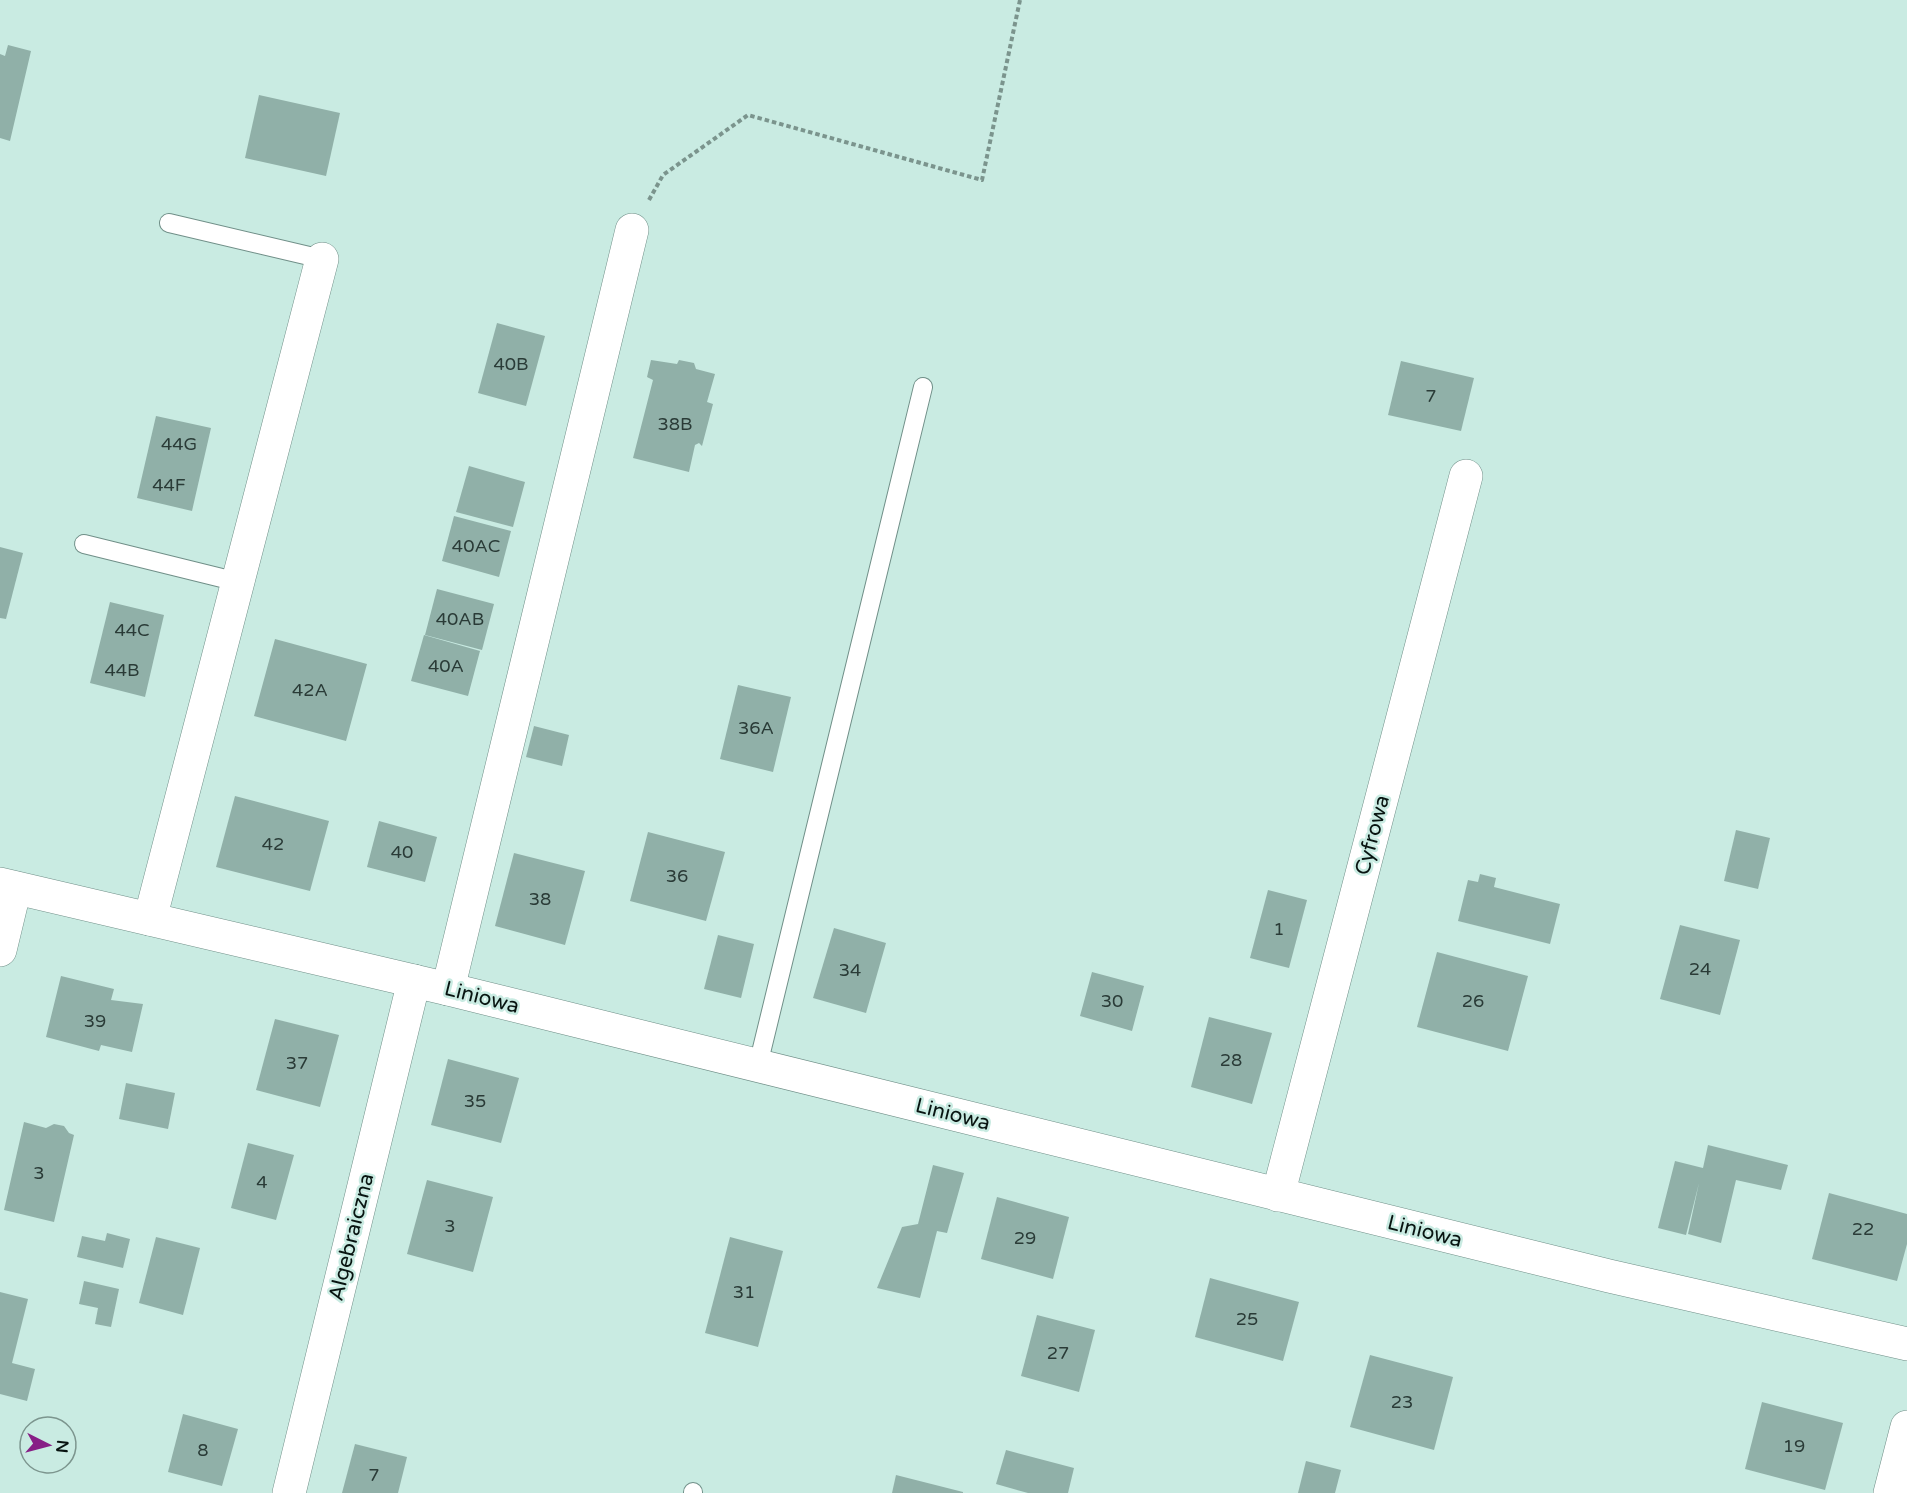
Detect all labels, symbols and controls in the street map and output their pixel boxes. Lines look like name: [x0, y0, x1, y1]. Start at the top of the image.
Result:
house number: 40B: [493, 353, 529, 375]
house number: 7: [1425, 385, 1437, 407]
house number: 38B: [657, 413, 693, 435]
house number: 44G: [161, 433, 197, 455]
house number: 44F: [152, 474, 186, 496]
house number: 40AC: [452, 535, 500, 557]
house number: 40AB: [436, 608, 484, 630]
house number: 44C: [114, 619, 150, 641]
house number: 40A: [428, 655, 464, 677]
house number: 44B: [104, 659, 140, 681]
house number: 42A: [292, 679, 328, 701]
house number: 36A: [738, 717, 774, 739]
street label: Cyfrowa: [1350, 793, 1395, 878]
house number: 42: [262, 833, 284, 855]
house number: 40: [391, 841, 413, 863]
house number: 36: [666, 865, 688, 887]
house number: 38: [529, 888, 551, 910]
house number: 1: [1273, 918, 1285, 940]
house number: 24: [1689, 958, 1711, 980]
house number: 34: [839, 959, 861, 981]
street label: Liniowa: [442, 976, 522, 1019]
house number: 30: [1101, 990, 1123, 1012]
house number: 26: [1462, 990, 1484, 1012]
house number: 39: [84, 1010, 106, 1032]
house number: 28: [1220, 1049, 1242, 1071]
house number: 37: [286, 1052, 308, 1074]
house number: 35: [464, 1090, 486, 1112]
street label: Liniowa: [913, 1093, 993, 1136]
house number: 3: [33, 1162, 45, 1184]
house number: 4: [256, 1171, 268, 1193]
street label: Algebraiczna: [324, 1171, 379, 1303]
street label: Liniowa: [1385, 1210, 1465, 1253]
house number: 3: [444, 1215, 456, 1237]
house number: 22: [1852, 1218, 1874, 1240]
house number: 29: [1014, 1227, 1036, 1249]
house number: 31: [733, 1281, 755, 1303]
house number: 25: [1236, 1308, 1258, 1330]
house number: 27: [1047, 1342, 1069, 1364]
house number: 23: [1391, 1391, 1413, 1413]
north arrow: [18, 1415, 78, 1475]
house number: 19: [1783, 1435, 1805, 1457]
text: N: [51, 1439, 73, 1454]
house number: 8: [197, 1439, 209, 1461]
house number: 7: [368, 1464, 380, 1486]

